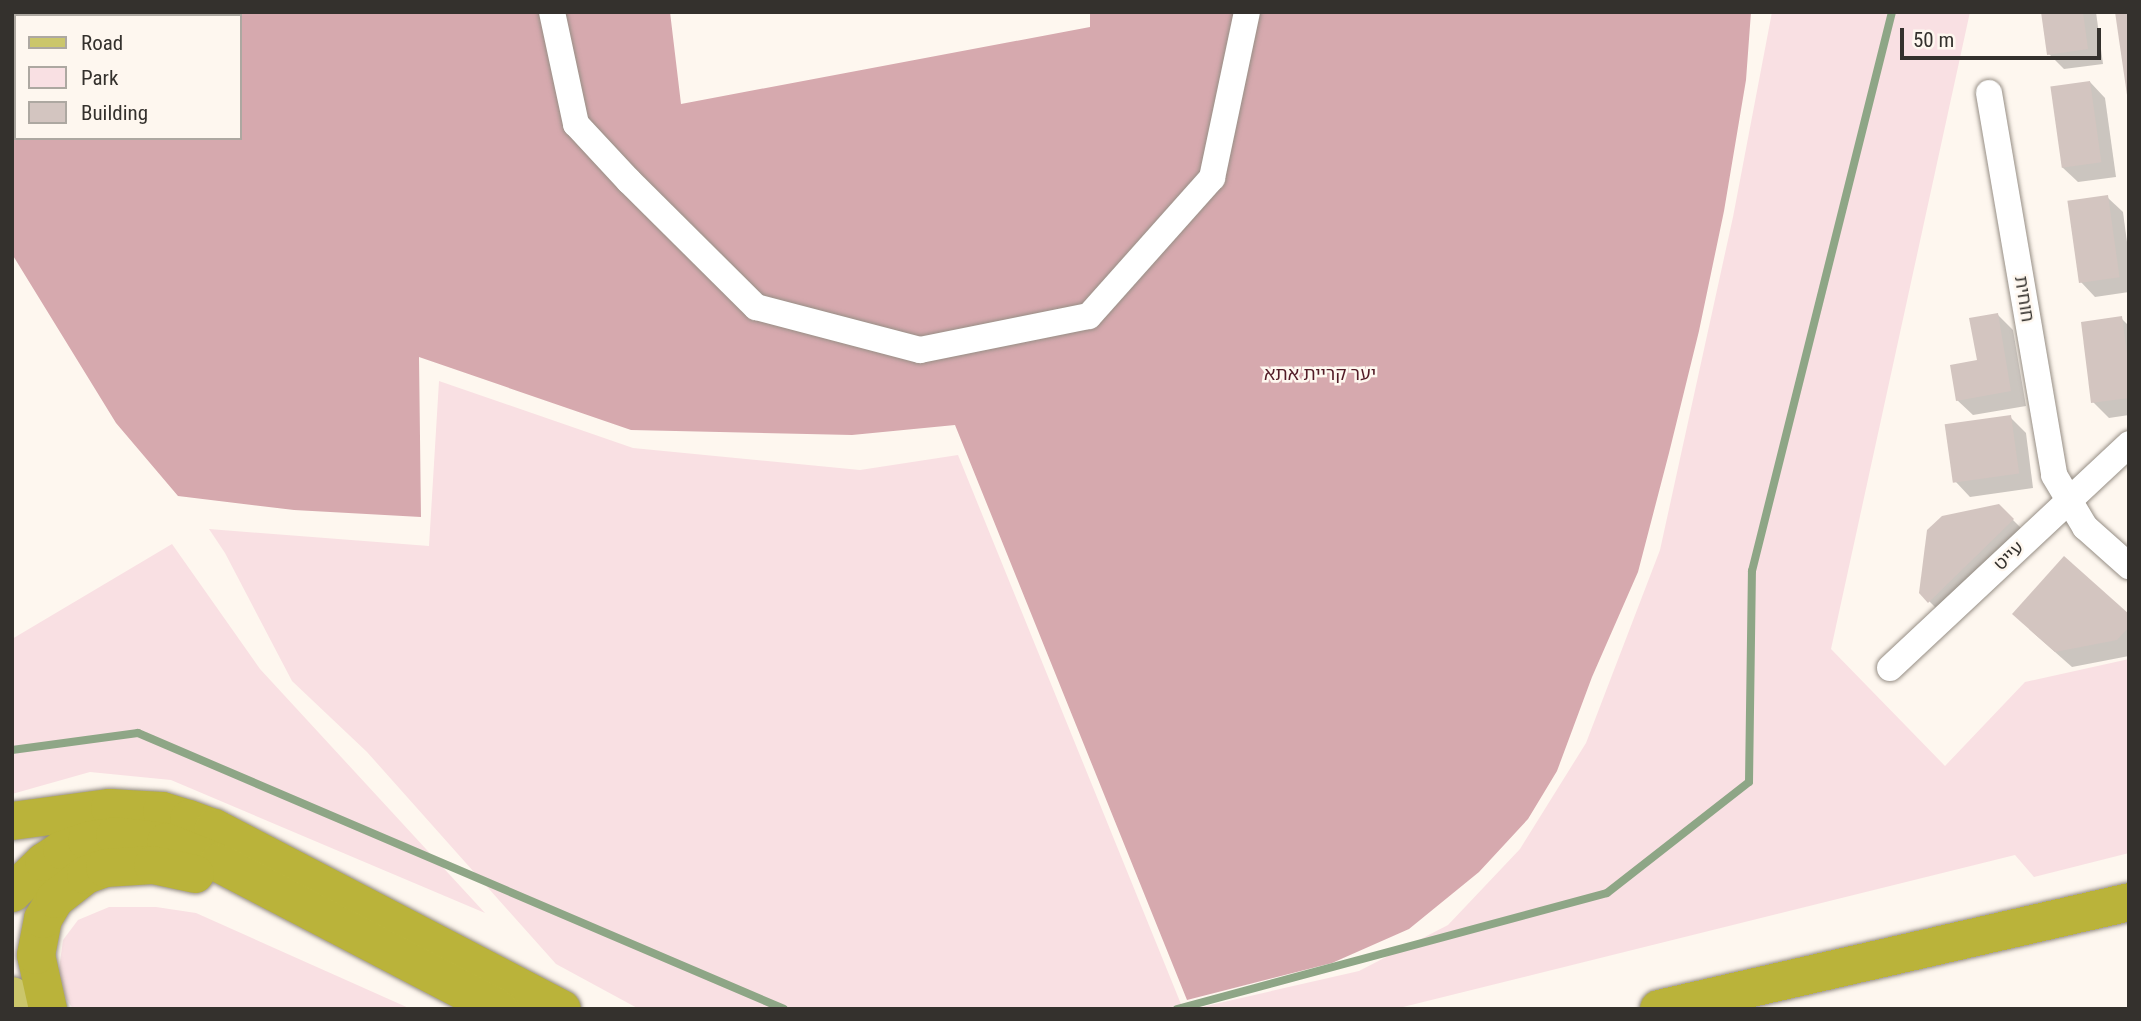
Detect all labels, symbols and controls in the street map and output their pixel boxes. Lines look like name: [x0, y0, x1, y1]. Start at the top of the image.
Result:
legend: [14, 14, 242, 140]
scale bar: [1903, 14, 2104, 58]
text: 50 m: [1913, 28, 1954, 52]
text: Road: [81, 31, 123, 55]
text: Park: [81, 66, 118, 90]
text: Building: [81, 101, 148, 125]
street label: חוחית: [2010, 274, 2038, 324]
park label: יער קריית אתא: [1264, 363, 1376, 385]
street label: עייט: [1990, 537, 2028, 575]

